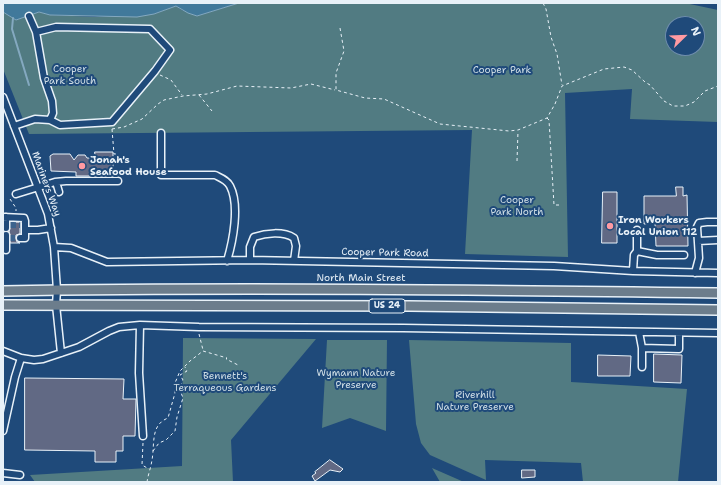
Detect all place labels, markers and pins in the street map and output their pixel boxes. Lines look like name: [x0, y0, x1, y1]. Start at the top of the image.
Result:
place label: Jonah's Seafood House: [90, 154, 167, 178]
marker: Jonah's Seafood House: [77, 161, 87, 171]
place label: Iron Workers Local Union 112: [618, 214, 697, 238]
marker: Iron Workers Local Union 112: [605, 221, 615, 231]

